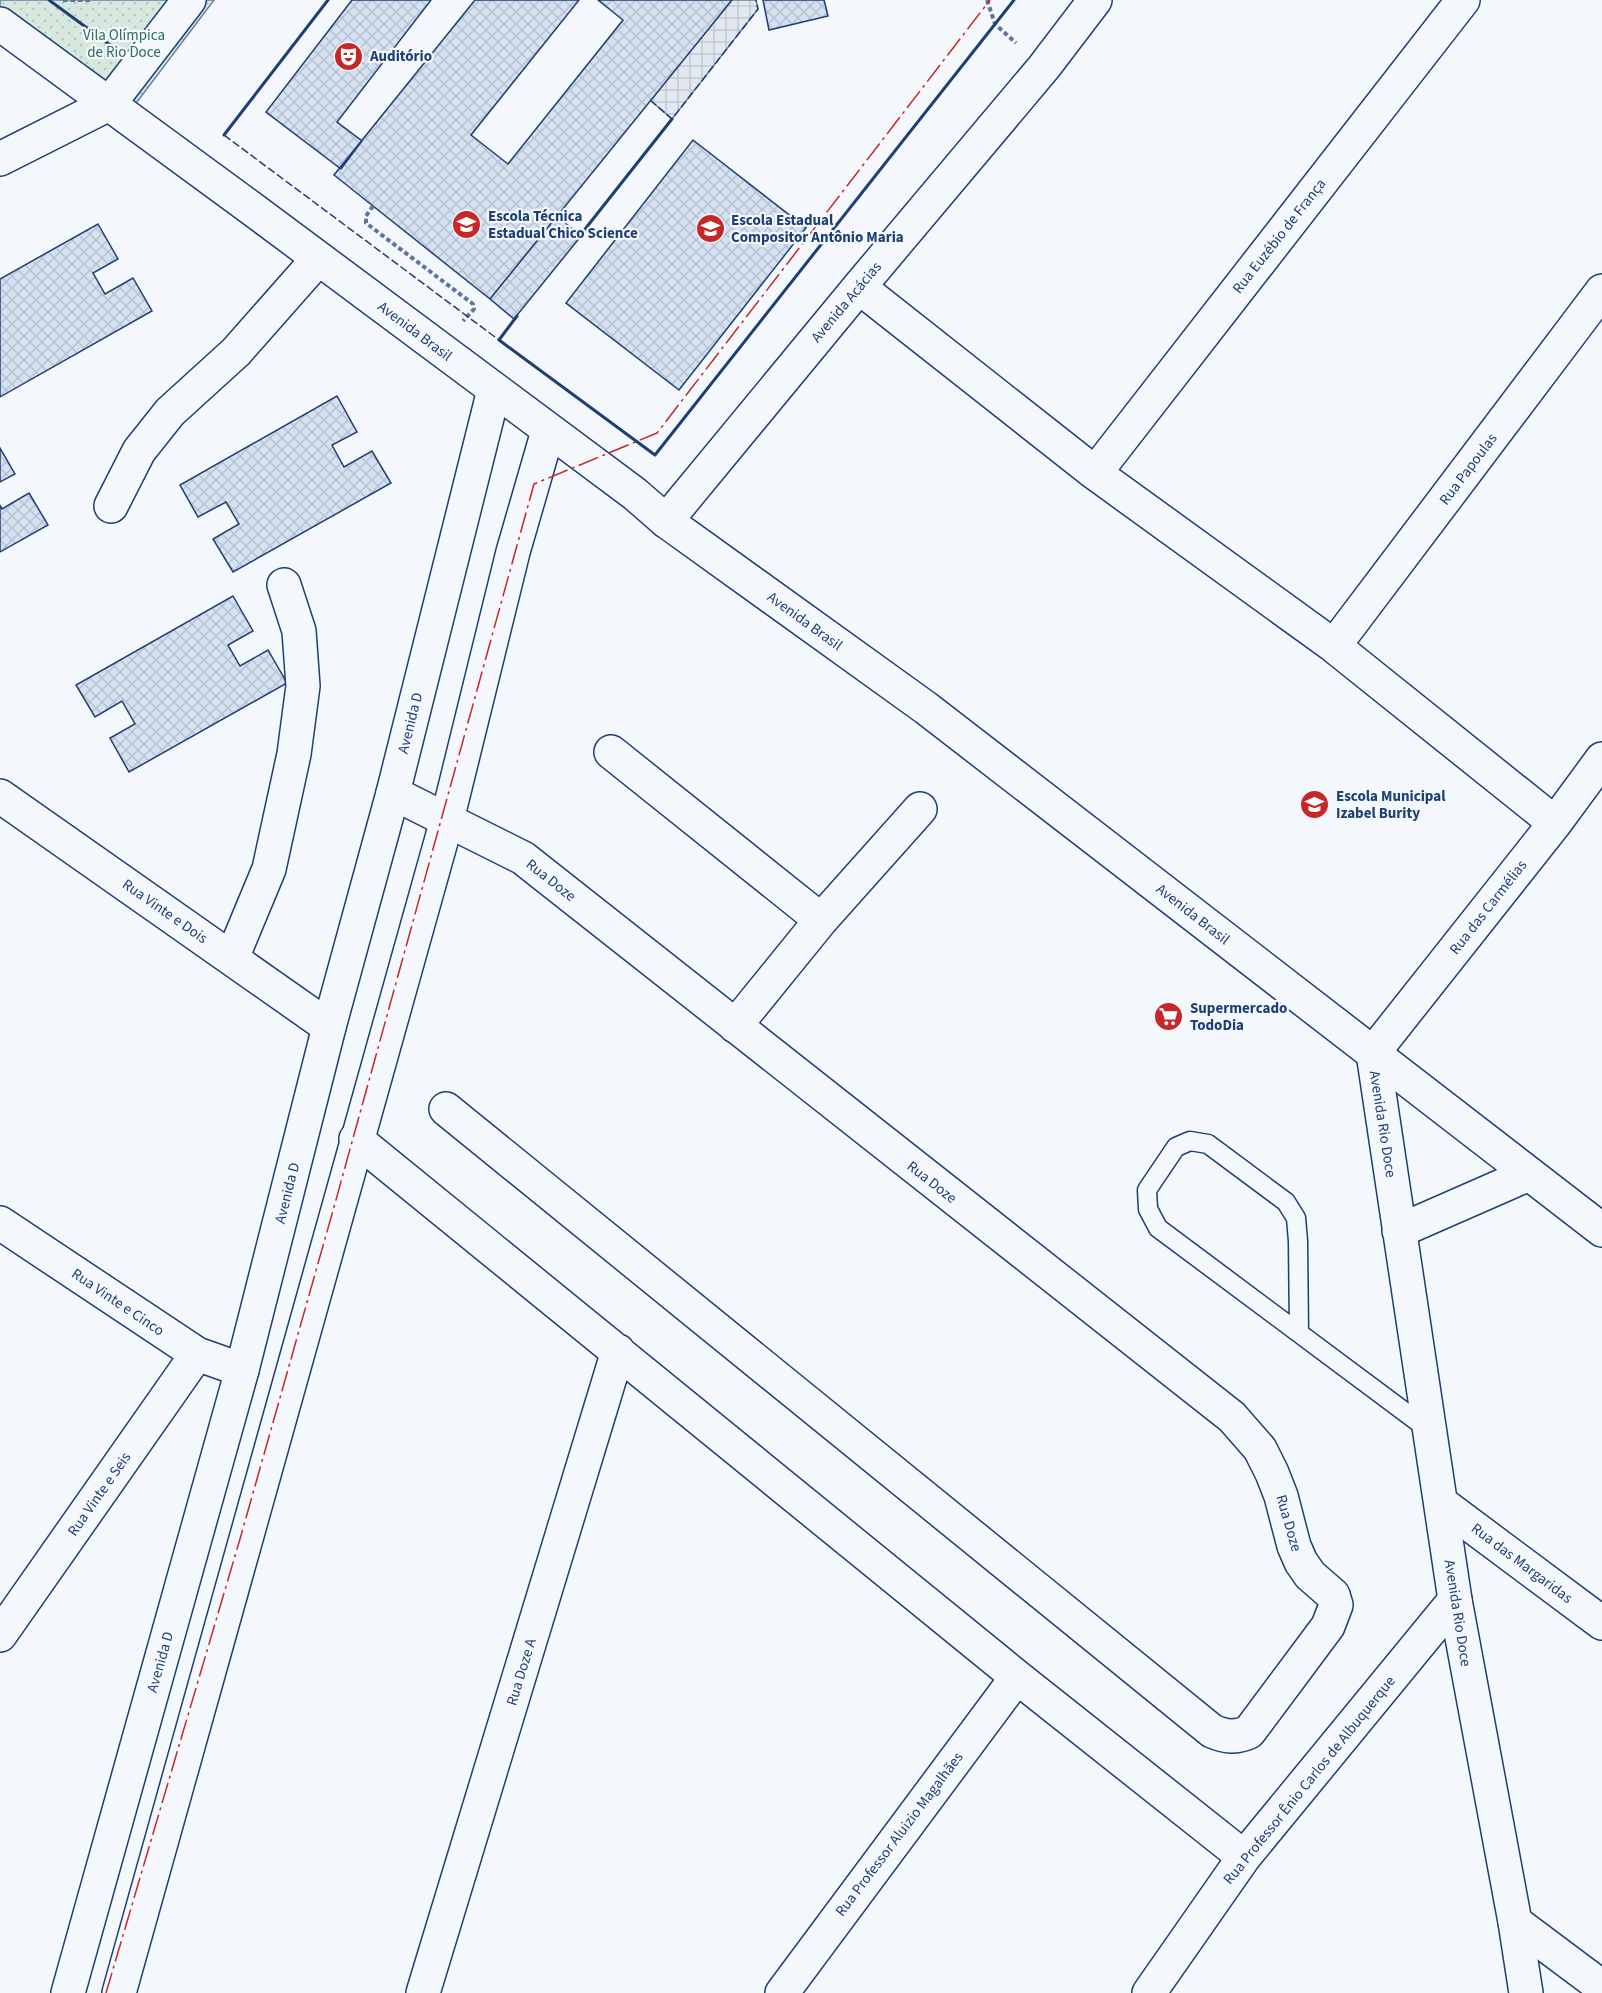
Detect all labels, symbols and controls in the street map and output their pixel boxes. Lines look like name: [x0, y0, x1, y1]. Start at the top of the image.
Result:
park label: Vila Olímpica de Rio Doce: [83, 25, 165, 63]
theatre icon: Auditório: [333, 40, 365, 72]
place label: Auditório: [369, 46, 432, 67]
street label: Rua Euzébio de França: [1228, 174, 1331, 298]
place label: Escola Técnica Estadual Chico Science: [488, 206, 638, 244]
school or university icon: Escola Técnica Estadual Chico Science: [451, 209, 483, 241]
place label: Escola Estadual Compositor Antônio Maria: [731, 210, 904, 248]
school or university icon: Escola Estadual Compositor Antônio Maria: [694, 213, 726, 245]
street label: Avenida Acácias: [806, 257, 887, 347]
street label: Avenida Brasil: [373, 296, 456, 366]
street label: Rua Papoulas: [1434, 429, 1502, 510]
street label: Avenida Brasil: [763, 587, 847, 656]
street label: Avenida D: [393, 690, 428, 756]
place label: Escola Municipal Izabel Burity: [1336, 786, 1446, 824]
school or university icon: Escola Municipal Izabel Burity: [1299, 789, 1331, 821]
street label: Rua Doze: [521, 854, 580, 907]
street label: Rua das Carmélias: [1445, 856, 1532, 959]
street label: Rua Vinte e Dois: [118, 874, 212, 949]
street label: Avenida Brasil: [1151, 879, 1234, 950]
place label: Supermercado TodoDia: [1190, 998, 1287, 1036]
supermarket icon: Supermercado TodoDia: [1153, 1001, 1185, 1033]
street label: Avenida Rio Doce: [1364, 1069, 1401, 1179]
street label: Rua Doze: [902, 1156, 961, 1209]
street label: Avenida D: [270, 1160, 305, 1226]
street label: Rua Vinte e Cinco: [67, 1264, 168, 1341]
street label: Rua Vinte e Seis: [63, 1448, 136, 1540]
street label: Rua Doze: [1270, 1492, 1307, 1554]
street label: Rua das Margaridas: [1467, 1518, 1577, 1608]
street label: Avenida Rio Doce: [1439, 1558, 1476, 1668]
street label: Avenida D: [142, 1629, 179, 1695]
street label: Rua Doze A: [501, 1635, 542, 1708]
street label: Rua Professor Ênio Carlos de Albuquerque: [1218, 1671, 1400, 1889]
street label: Rua Professor Aluizio Magalhães: [830, 1748, 968, 1921]

